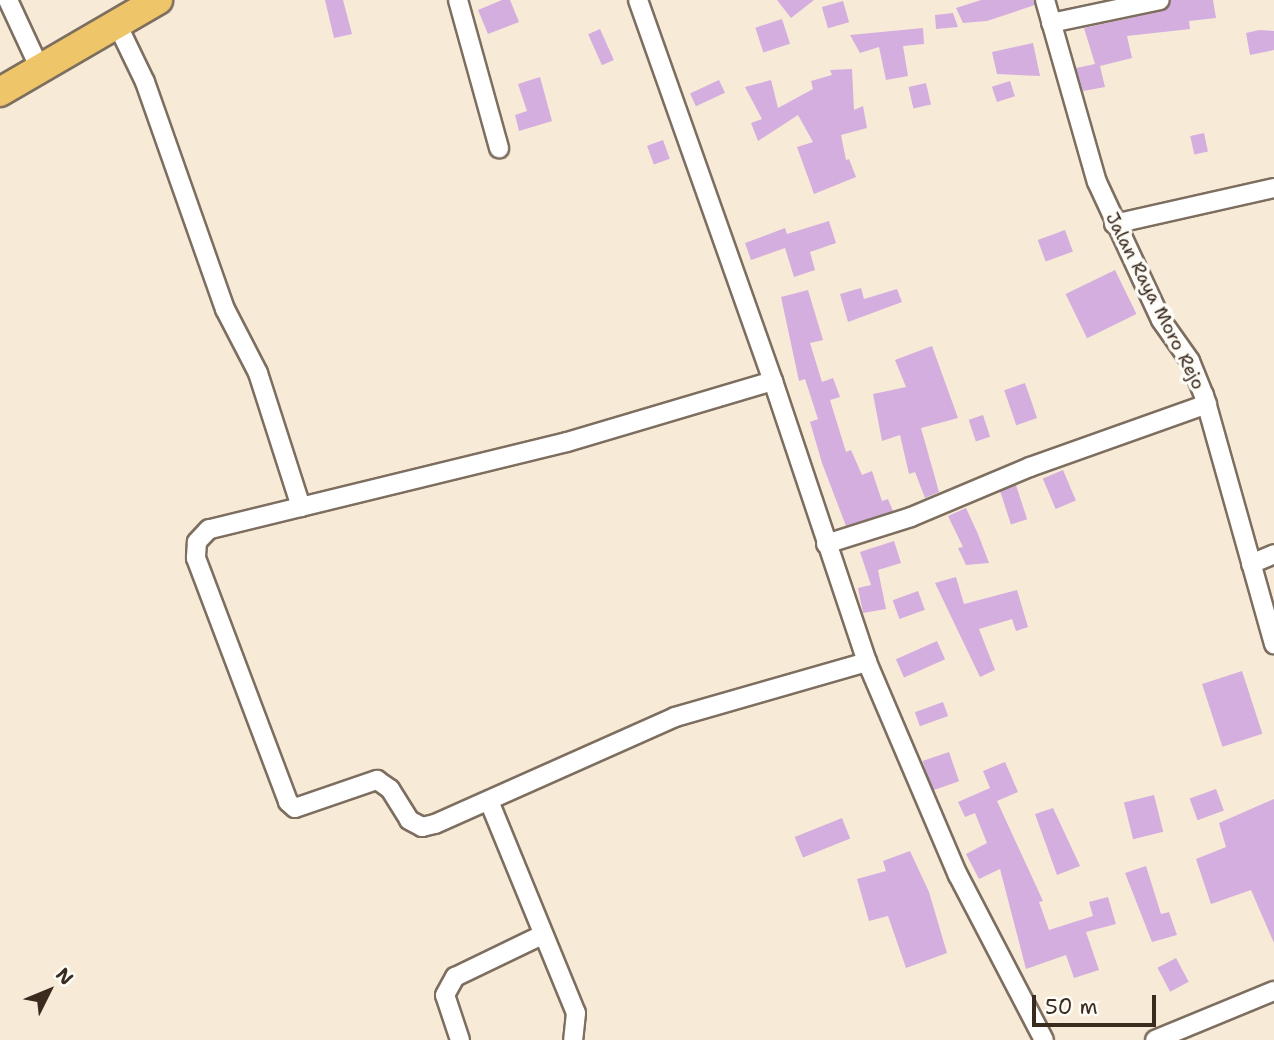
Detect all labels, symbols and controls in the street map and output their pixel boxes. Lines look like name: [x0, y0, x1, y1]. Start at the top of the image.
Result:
street label: Jalan Raya Moro Rejo: [1101, 209, 1209, 393]
north arrow: [14, 956, 84, 1026]
text: N: [50, 962, 79, 990]
scale bar: [1036, 981, 1160, 1025]
text: 50 m: [1045, 993, 1098, 1021]

